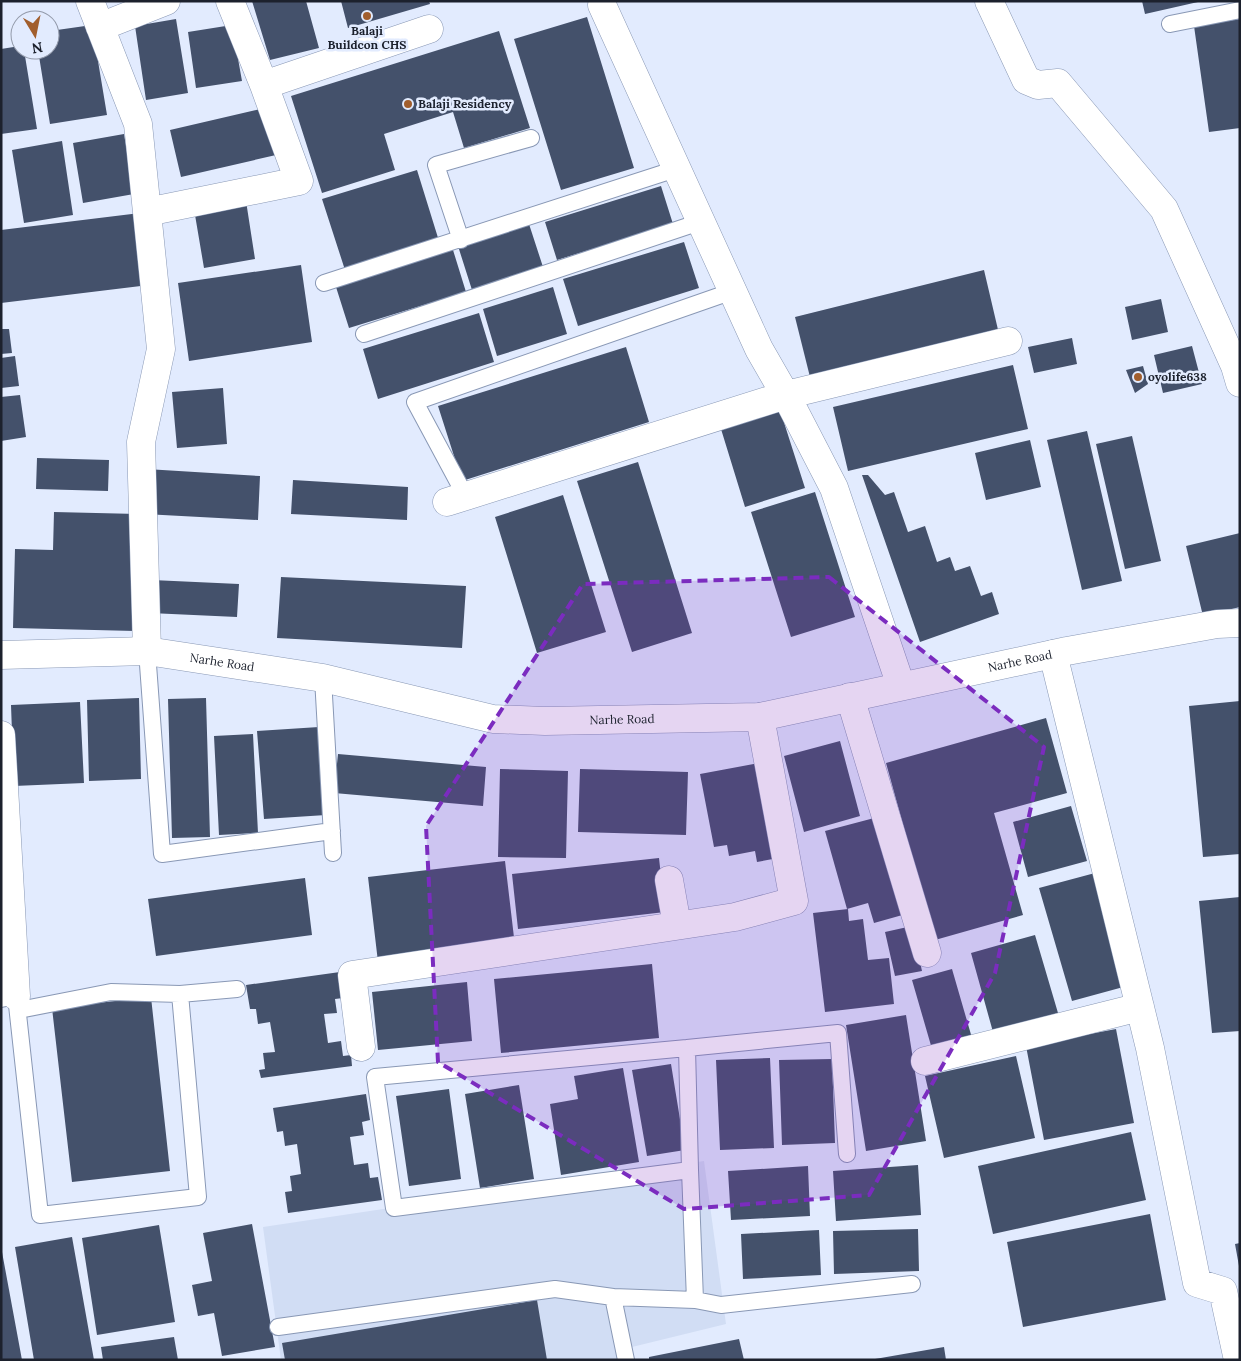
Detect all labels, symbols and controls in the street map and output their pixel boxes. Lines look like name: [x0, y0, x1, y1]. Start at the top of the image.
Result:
north arrow: [10, 10, 60, 60]
marker: Balaji Buildcon CHS: [361, 10, 373, 22]
place label: Balaji Buildcon CHS: [327, 23, 407, 52]
text: N: [30, 38, 44, 58]
place label: Balaji Residency: [418, 96, 512, 111]
marker: Balaji Residency: [402, 98, 414, 110]
place label: oyolife638: [1148, 369, 1207, 384]
marker: oyolife638: [1132, 371, 1144, 383]
street label: Narhe Road: [986, 646, 1053, 675]
street label: Narhe Road: [189, 650, 256, 674]
street label: Narhe Road: [589, 711, 655, 727]

